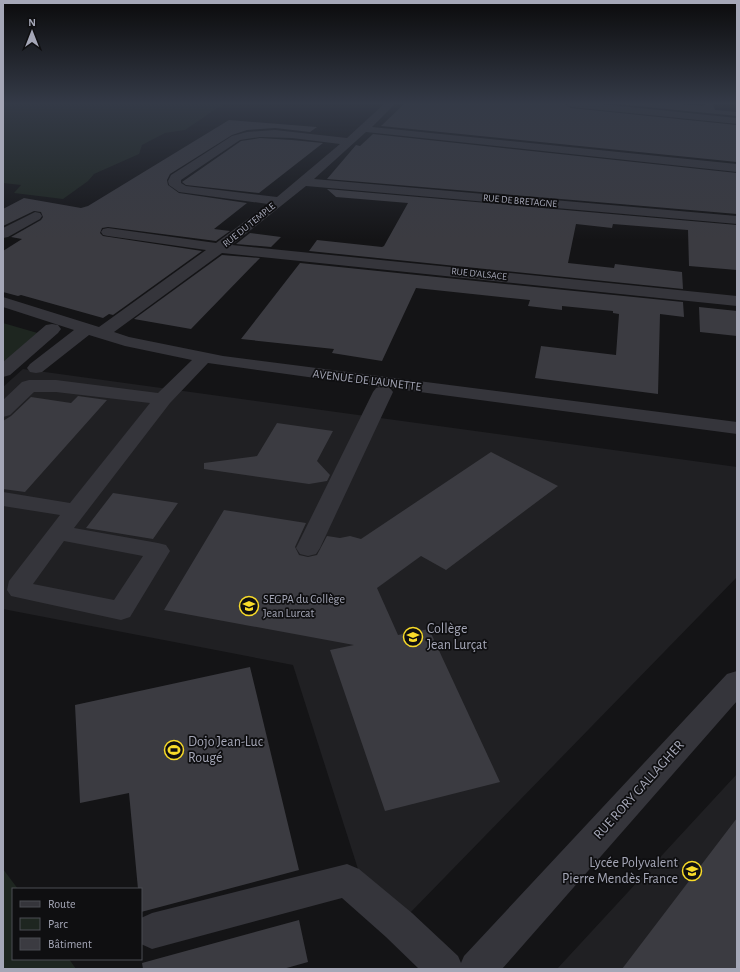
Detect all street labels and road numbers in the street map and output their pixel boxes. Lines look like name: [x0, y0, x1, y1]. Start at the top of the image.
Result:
street label: RUE DE BRETAGNE: [483, 193, 558, 209]
street label: RUE DU TEMPLE: [221, 201, 277, 249]
street label: RUE D'ALSACE: [451, 266, 507, 282]
street label: AVENUE DE L'AUNETTE: [312, 367, 422, 393]
street label: RUE RORY GALLAGHER: [591, 738, 687, 842]

